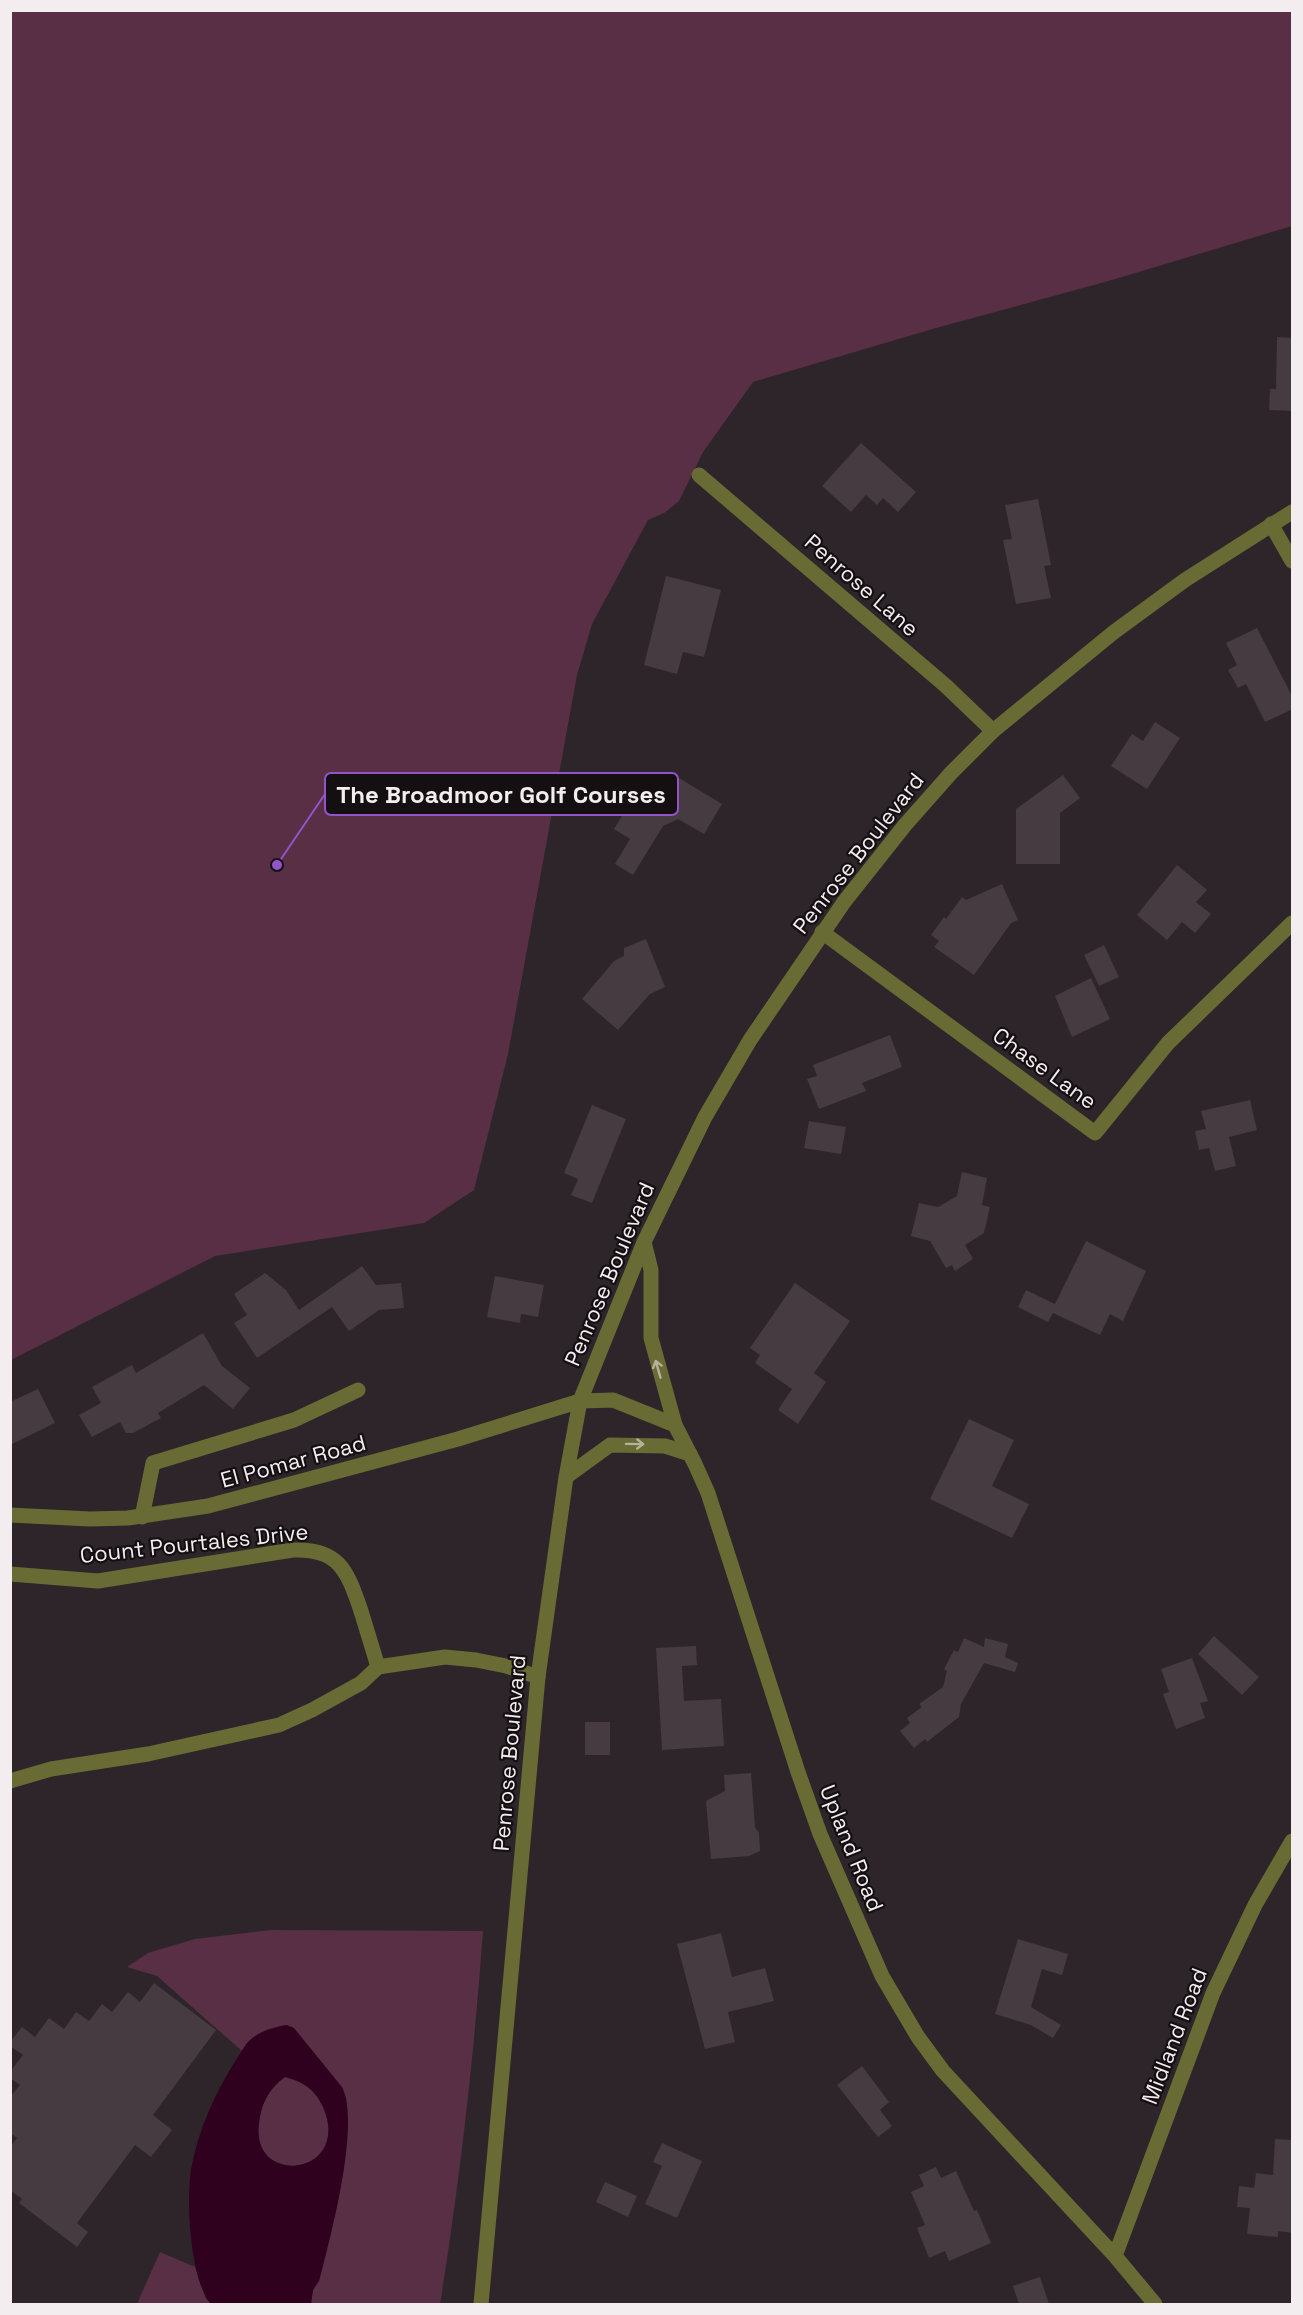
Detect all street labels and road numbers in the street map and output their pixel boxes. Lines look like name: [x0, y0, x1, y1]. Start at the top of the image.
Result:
street label: Penrose Lane: [799, 528, 925, 642]
street label: Penrose Boulevard: [786, 767, 930, 939]
street label: Chase Lane: [988, 1021, 1102, 1115]
street label: Penrose Boulevard: [558, 1178, 660, 1370]
street label: El Pomar Road: [217, 1428, 369, 1494]
street label: Count Pourtales Drive: [78, 1517, 310, 1569]
street label: Penrose Boulevard: [486, 1654, 532, 1852]
street label: Upland Road: [814, 1781, 890, 1915]
street label: Midland Road: [1135, 1964, 1213, 2108]

